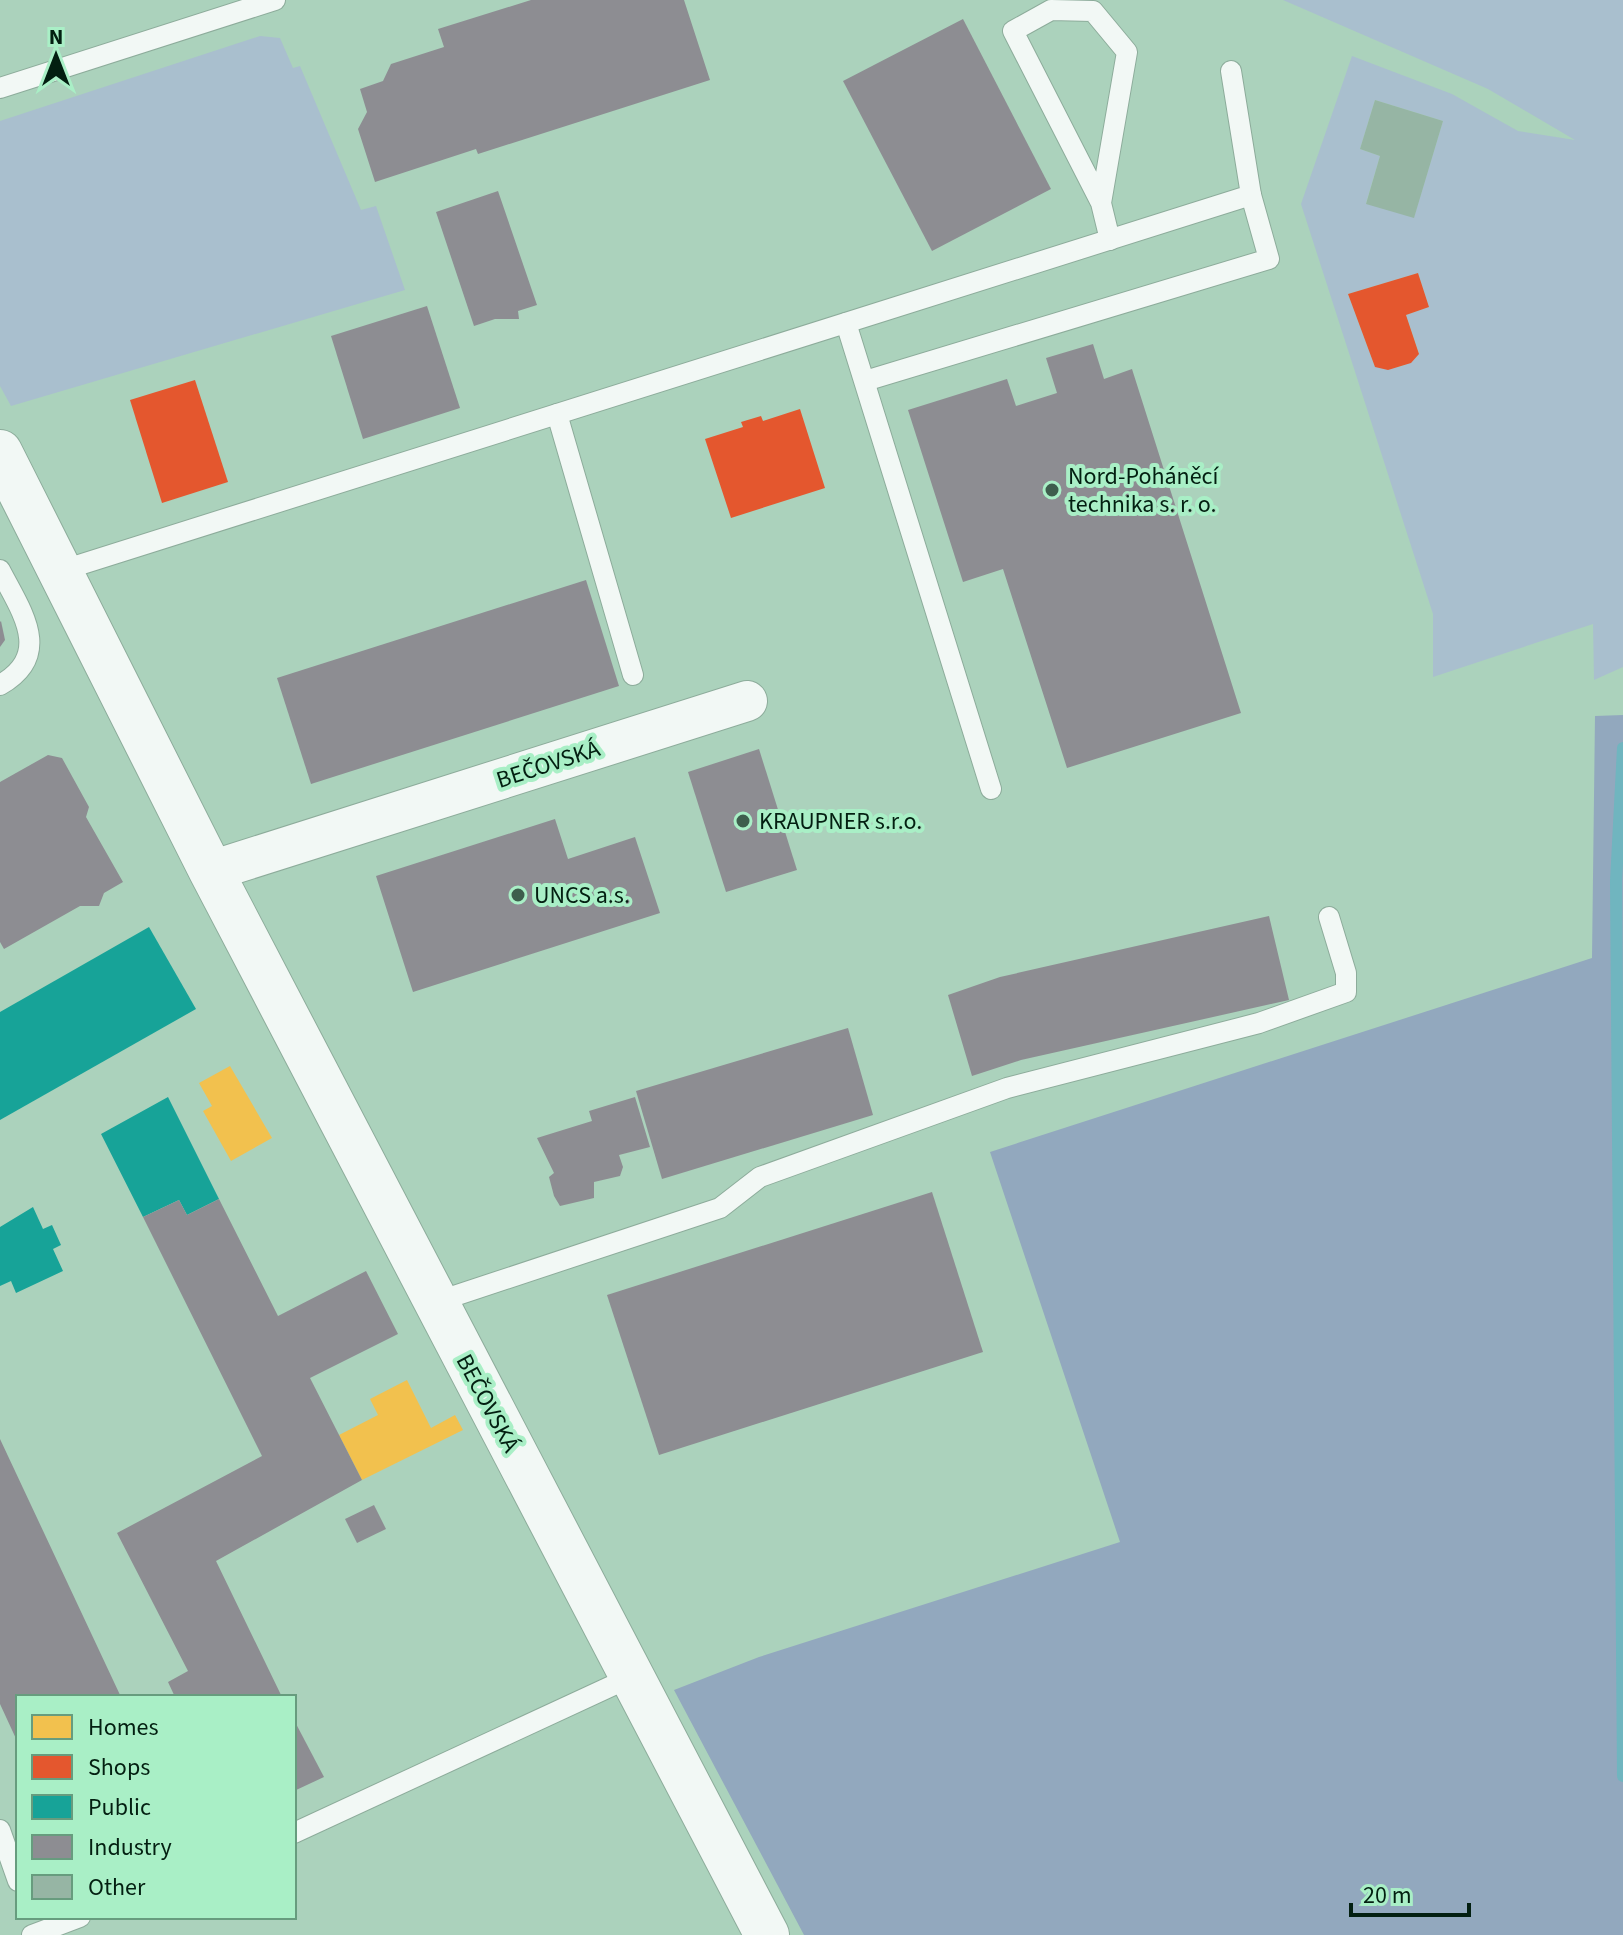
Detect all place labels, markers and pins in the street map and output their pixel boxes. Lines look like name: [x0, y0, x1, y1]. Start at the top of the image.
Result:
place label: Nord-Poháněcí technika s. r. o.: [1068, 459, 1220, 522]
marker: Nord-Poháněcí technika s. r. o.: [1043, 481, 1061, 499]
place label: KRAUPNER s.r.o.: [759, 804, 922, 839]
marker: KRAUPNER s.r.o.: [734, 812, 752, 830]
place label: UNCS a.s.: [534, 878, 630, 913]
marker: UNCS a.s.: [509, 886, 527, 904]

